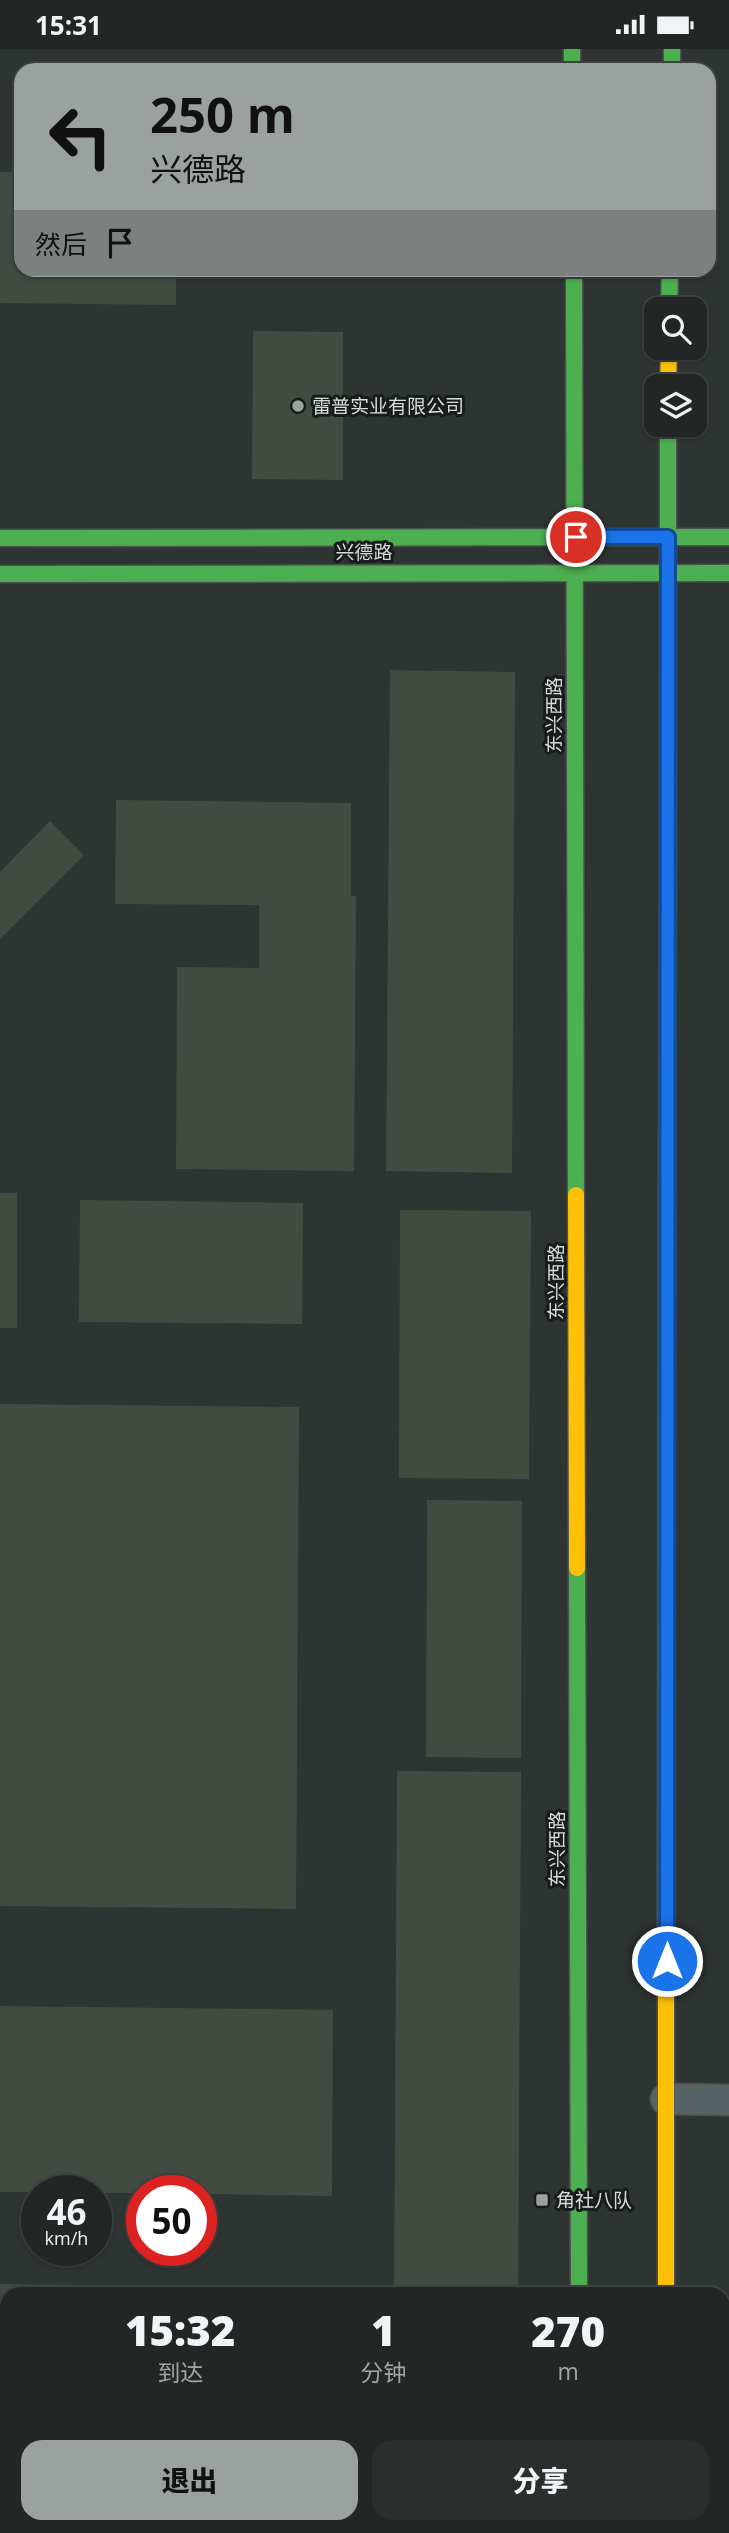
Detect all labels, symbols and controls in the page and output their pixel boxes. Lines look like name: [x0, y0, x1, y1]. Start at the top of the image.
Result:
text: 15:31: [35, 7, 102, 43]
text: 250 m: [150, 81, 295, 147]
icon: left: [35, 91, 126, 182]
text: 兴德路: [150, 147, 246, 190]
icon: arrive: [101, 224, 139, 262]
text: 然后: [35, 226, 87, 262]
map controls: [644, 297, 707, 437]
button: search: [644, 297, 707, 360]
button: layers: [644, 374, 707, 437]
place label: 雷普实业有限公司: [312, 393, 464, 419]
marker: 雷普实业有限公司: [290, 398, 306, 414]
pin: [546, 507, 606, 567]
icon: arrive: [557, 518, 595, 556]
street label: 兴德路: [335, 539, 393, 565]
street label: 东兴西路: [541, 677, 567, 753]
street label: 东兴西路: [543, 1244, 569, 1320]
street label: 东兴西路: [544, 1811, 570, 1887]
position arrow: [630, 1924, 704, 1998]
speed limit sign: 50: [126, 2175, 217, 2266]
place label: 角社八队: [556, 2187, 632, 2213]
text: 46: [46, 2188, 87, 2235]
marker: 角社八队: [534, 2192, 550, 2208]
text: km/h: [45, 2226, 88, 2250]
text: 15:32: [125, 2301, 235, 2358]
text: 1: [371, 2301, 396, 2358]
text: 270: [531, 2302, 605, 2359]
text: m: [558, 2355, 579, 2387]
text: 到达: [157, 2356, 203, 2388]
text: 分钟: [360, 2356, 406, 2388]
button: 退出: [21, 2440, 358, 2520]
button: 分享: [372, 2440, 709, 2520]

